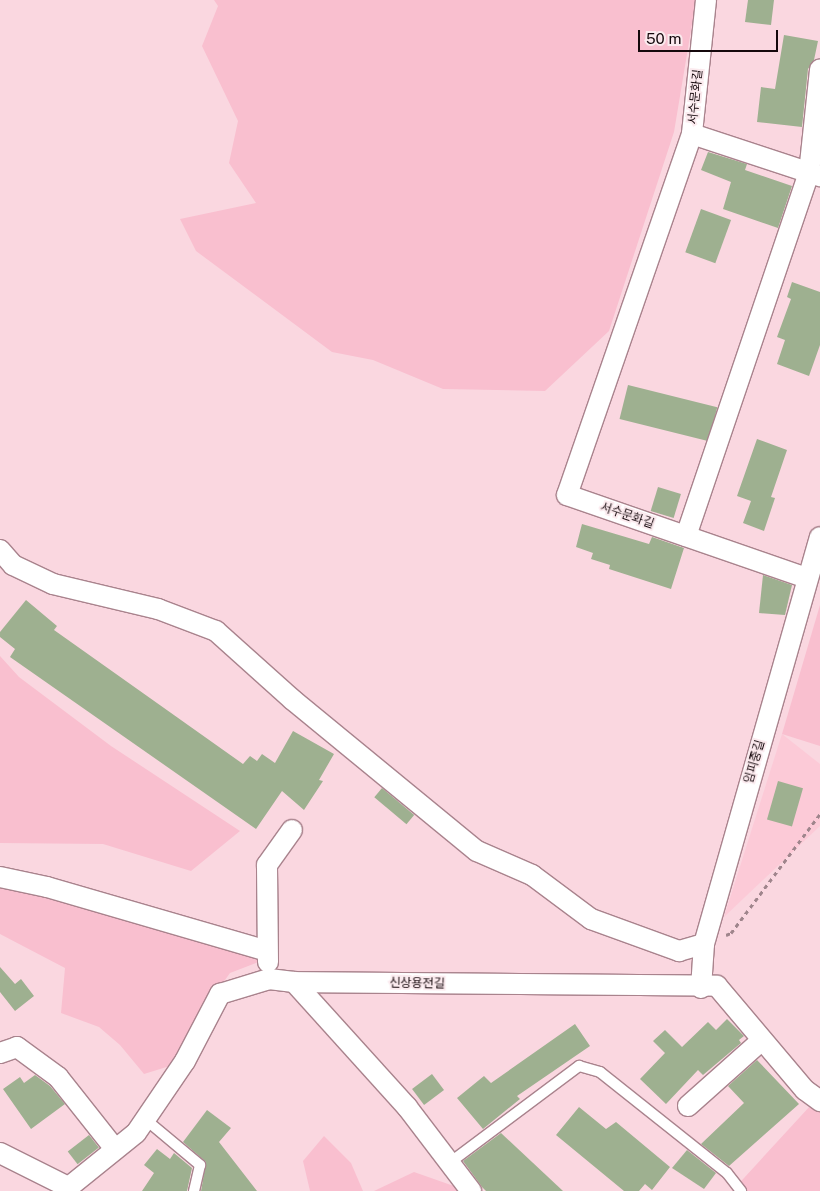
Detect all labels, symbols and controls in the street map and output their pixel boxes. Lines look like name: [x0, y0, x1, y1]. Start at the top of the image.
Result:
scale bar: [640, 20, 780, 52]
text: 50 m: [646, 30, 681, 47]
street label: 서수문화길: [686, 69, 706, 125]
street label: 서수문화길: [599, 500, 655, 532]
street label: 임피중길: [742, 739, 768, 785]
street label: 신상용전길: [389, 976, 445, 992]

